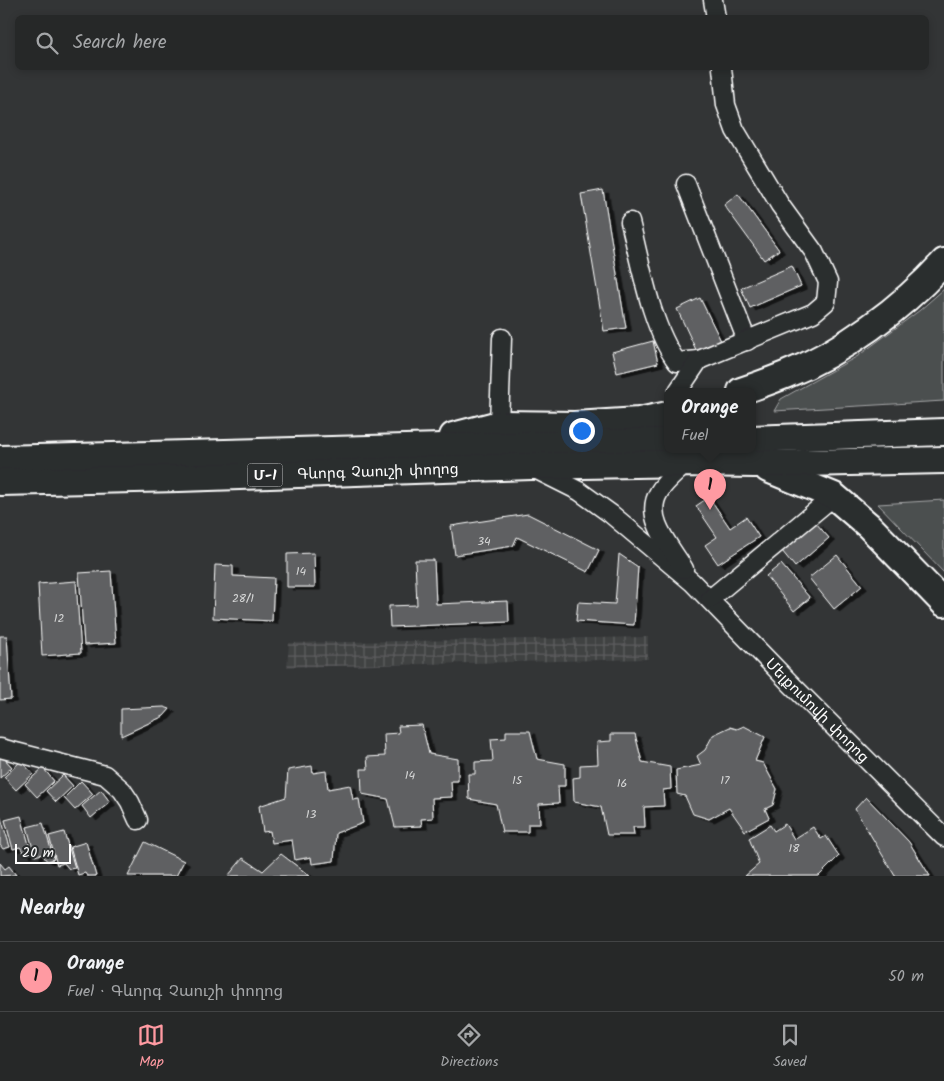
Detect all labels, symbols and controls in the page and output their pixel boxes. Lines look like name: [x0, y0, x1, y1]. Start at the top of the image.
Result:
search box: [15, 15, 929, 70]
text: Search here: [73, 28, 167, 58]
icon: search: [33, 29, 61, 57]
popup: [664, 388, 756, 453]
text: Orange: [681, 393, 739, 423]
your location: [569, 418, 595, 444]
text: Fuel: [681, 423, 709, 448]
street label: Գևորգ Չաուշի փողոց: [297, 457, 459, 487]
road number: Մ-1: [248, 464, 282, 486]
pin: 1: [694, 469, 726, 510]
house number: 34: [477, 532, 491, 551]
house number: 14: [296, 562, 307, 581]
house number: 28/1: [232, 589, 254, 608]
house number: 12: [54, 609, 64, 628]
street label: Մելքումովի փողոց: [759, 653, 875, 769]
house number: 14: [405, 766, 416, 785]
house number: 15: [512, 771, 524, 790]
house number: 17: [720, 771, 730, 790]
house number: 16: [617, 774, 627, 793]
house number: 13: [306, 805, 316, 824]
house number: 18: [789, 839, 800, 858]
scale bar: [15, 841, 71, 864]
text: 20 m: [22, 842, 54, 864]
text: Nearby: [20, 892, 85, 925]
text: Orange: [67, 949, 124, 979]
text: 1: [34, 964, 38, 989]
text: 50 m: [888, 964, 924, 989]
text: Fuel · Գևորգ Չաուշի փողոց: [67, 979, 283, 1004]
tab: Map: [137, 1021, 165, 1073]
tab: Directions: [440, 1021, 498, 1073]
tab: Saved: [773, 1021, 807, 1073]

